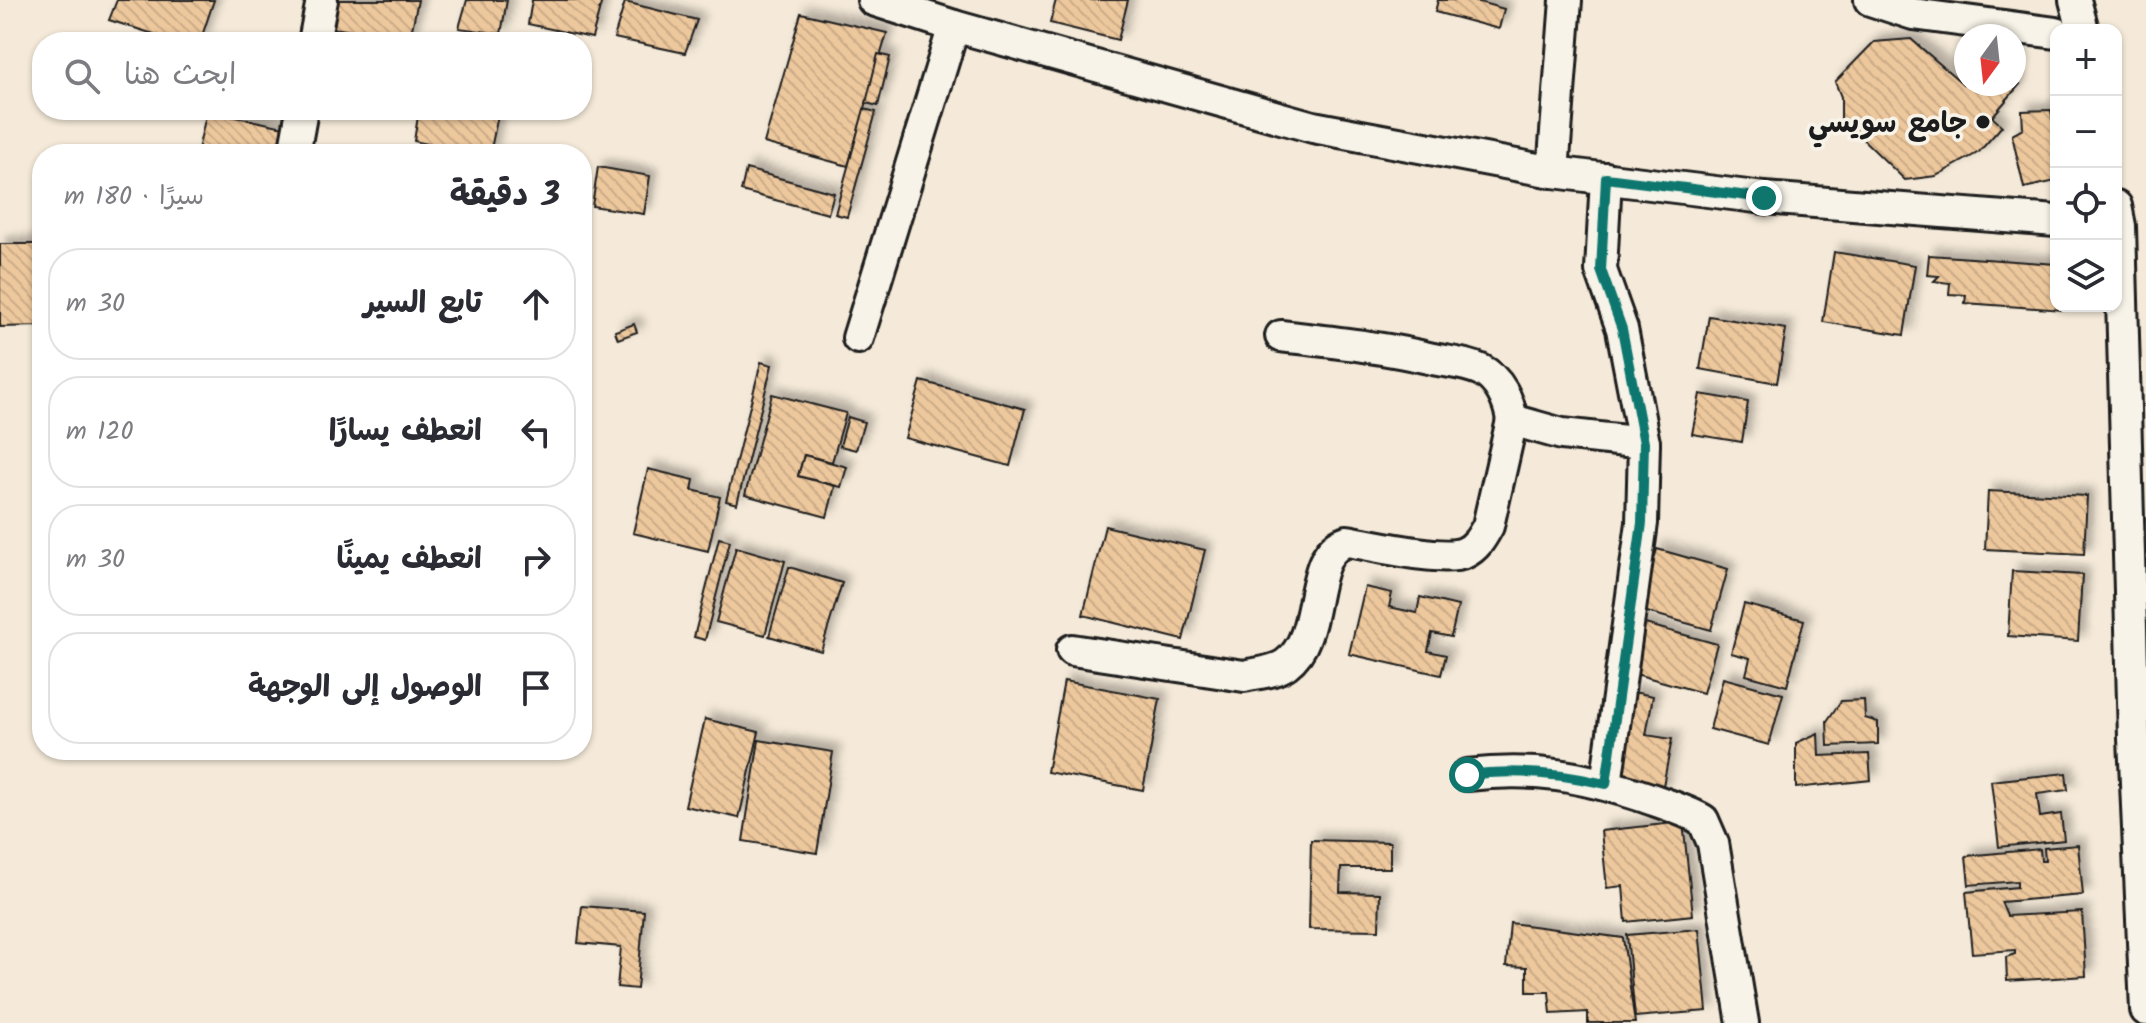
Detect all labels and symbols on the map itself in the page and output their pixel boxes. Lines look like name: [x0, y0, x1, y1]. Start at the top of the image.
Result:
north arrow: [1954, 24, 2026, 96]
place label: جامع سويسي: [1808, 102, 1967, 148]
marker: جامع سويسي: [1974, 113, 1992, 131]
route end: [1746, 180, 1782, 216]
route start: [1449, 757, 1485, 793]

